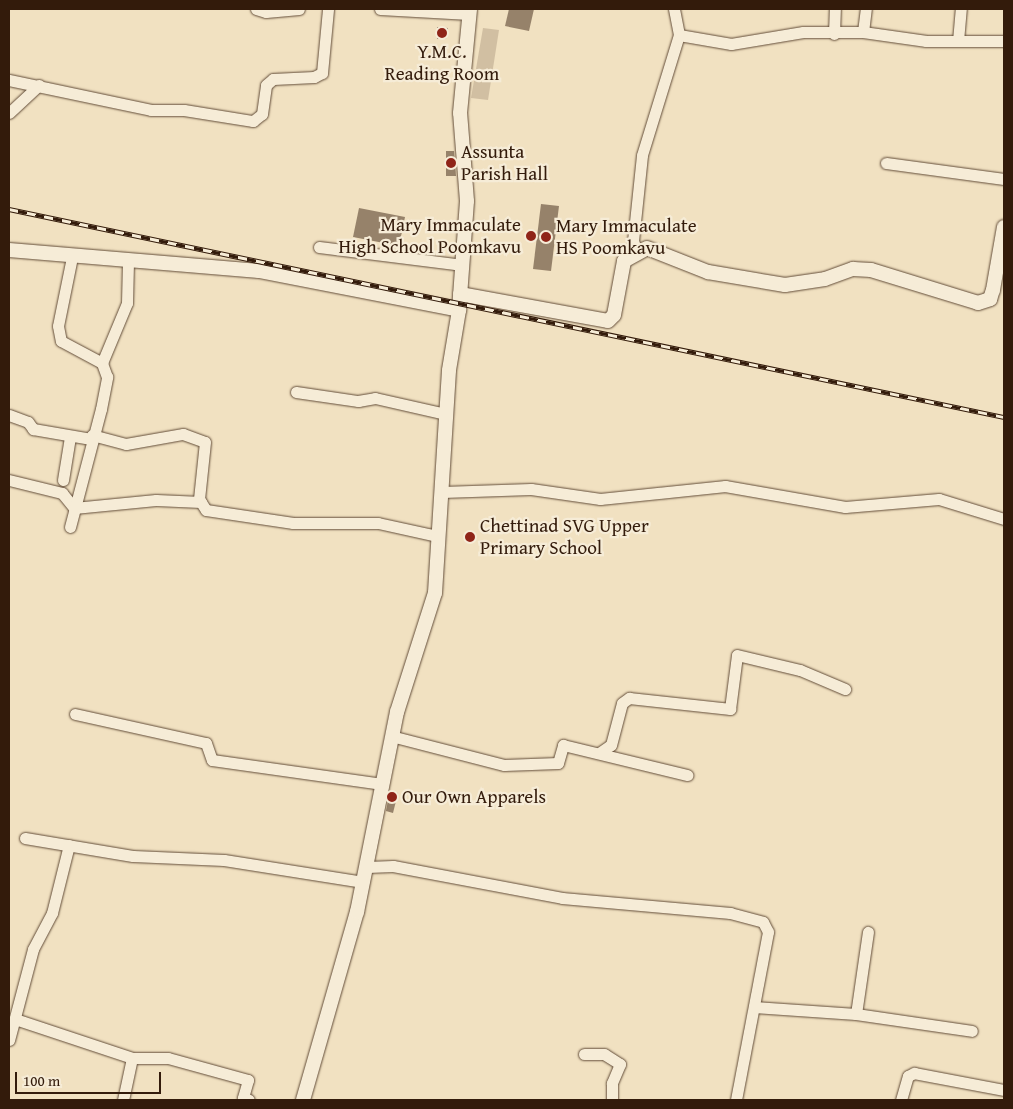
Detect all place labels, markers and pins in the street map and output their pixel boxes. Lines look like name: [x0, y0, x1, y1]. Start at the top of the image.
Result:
marker: Y.M.C. Reading Room: [436, 27, 448, 39]
place label: Y.M.C. Reading Room: [385, 41, 499, 85]
place label: Assunta Parish Hall: [461, 141, 548, 185]
marker: Assunta Parish Hall: [445, 157, 457, 169]
place label: Mary Immaculate High School Poomkavu: [339, 214, 521, 258]
place label: Mary Immaculate HS Poomkavu: [556, 215, 697, 259]
marker: Mary Immaculate High School Poomkavu: [525, 230, 537, 242]
marker: Mary Immaculate HS Poomkavu: [540, 231, 552, 243]
place label: Chettinad SVG Upper Primary School: [480, 515, 649, 559]
marker: Chettinad SVG Upper Primary School: [464, 531, 476, 543]
place label: Our Own Apparels: [402, 786, 546, 808]
marker: Our Own Apparels: [386, 791, 398, 803]

